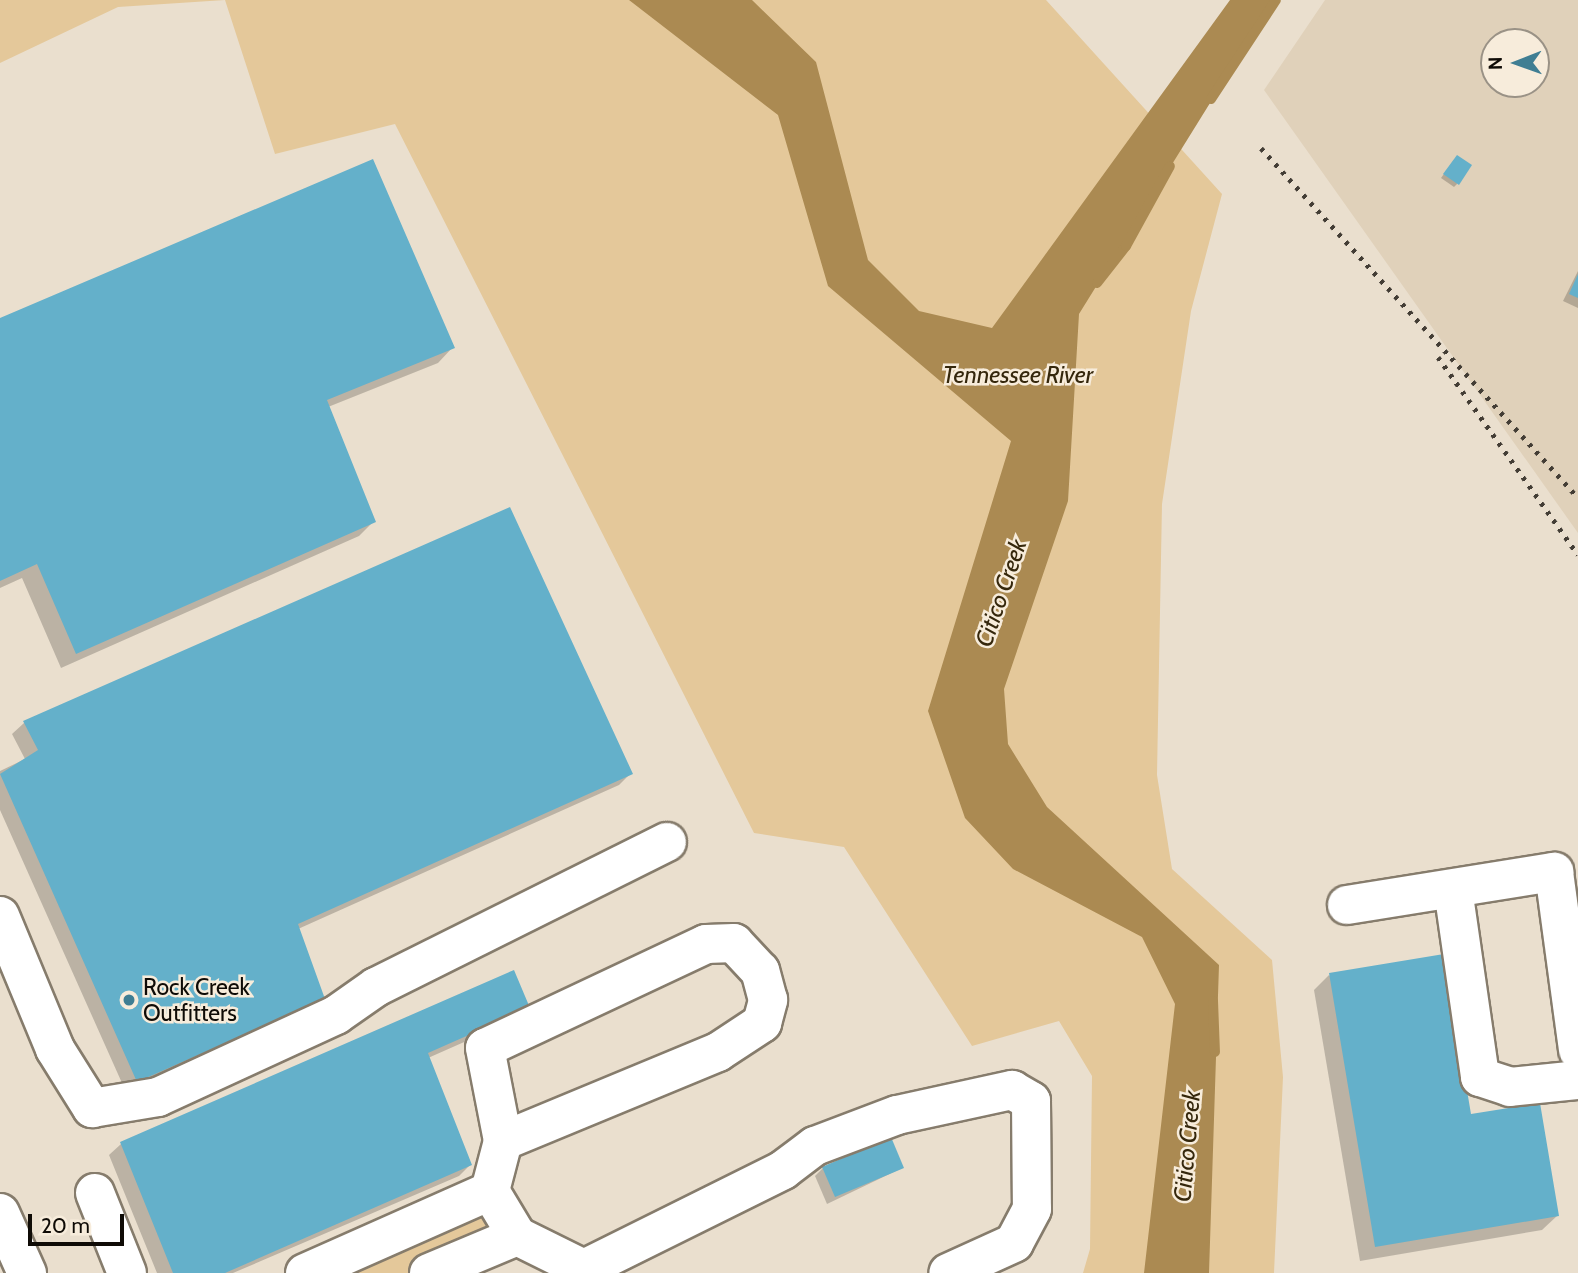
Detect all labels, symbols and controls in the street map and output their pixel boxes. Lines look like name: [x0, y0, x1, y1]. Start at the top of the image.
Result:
north arrow: [1480, 28, 1550, 98]
text: N: [1484, 56, 1507, 70]
water label: Tennessee River: [943, 361, 1093, 389]
water label: Citico Creek: [969, 535, 1033, 651]
place label: Rock Creek Outfitters: [143, 973, 250, 1027]
marker: Rock Creek Outfitters: [121, 992, 137, 1008]
water label: Citico Creek: [1168, 1089, 1206, 1203]
scale bar: [32, 1200, 128, 1244]
text: 20 m: [41, 1213, 90, 1238]

